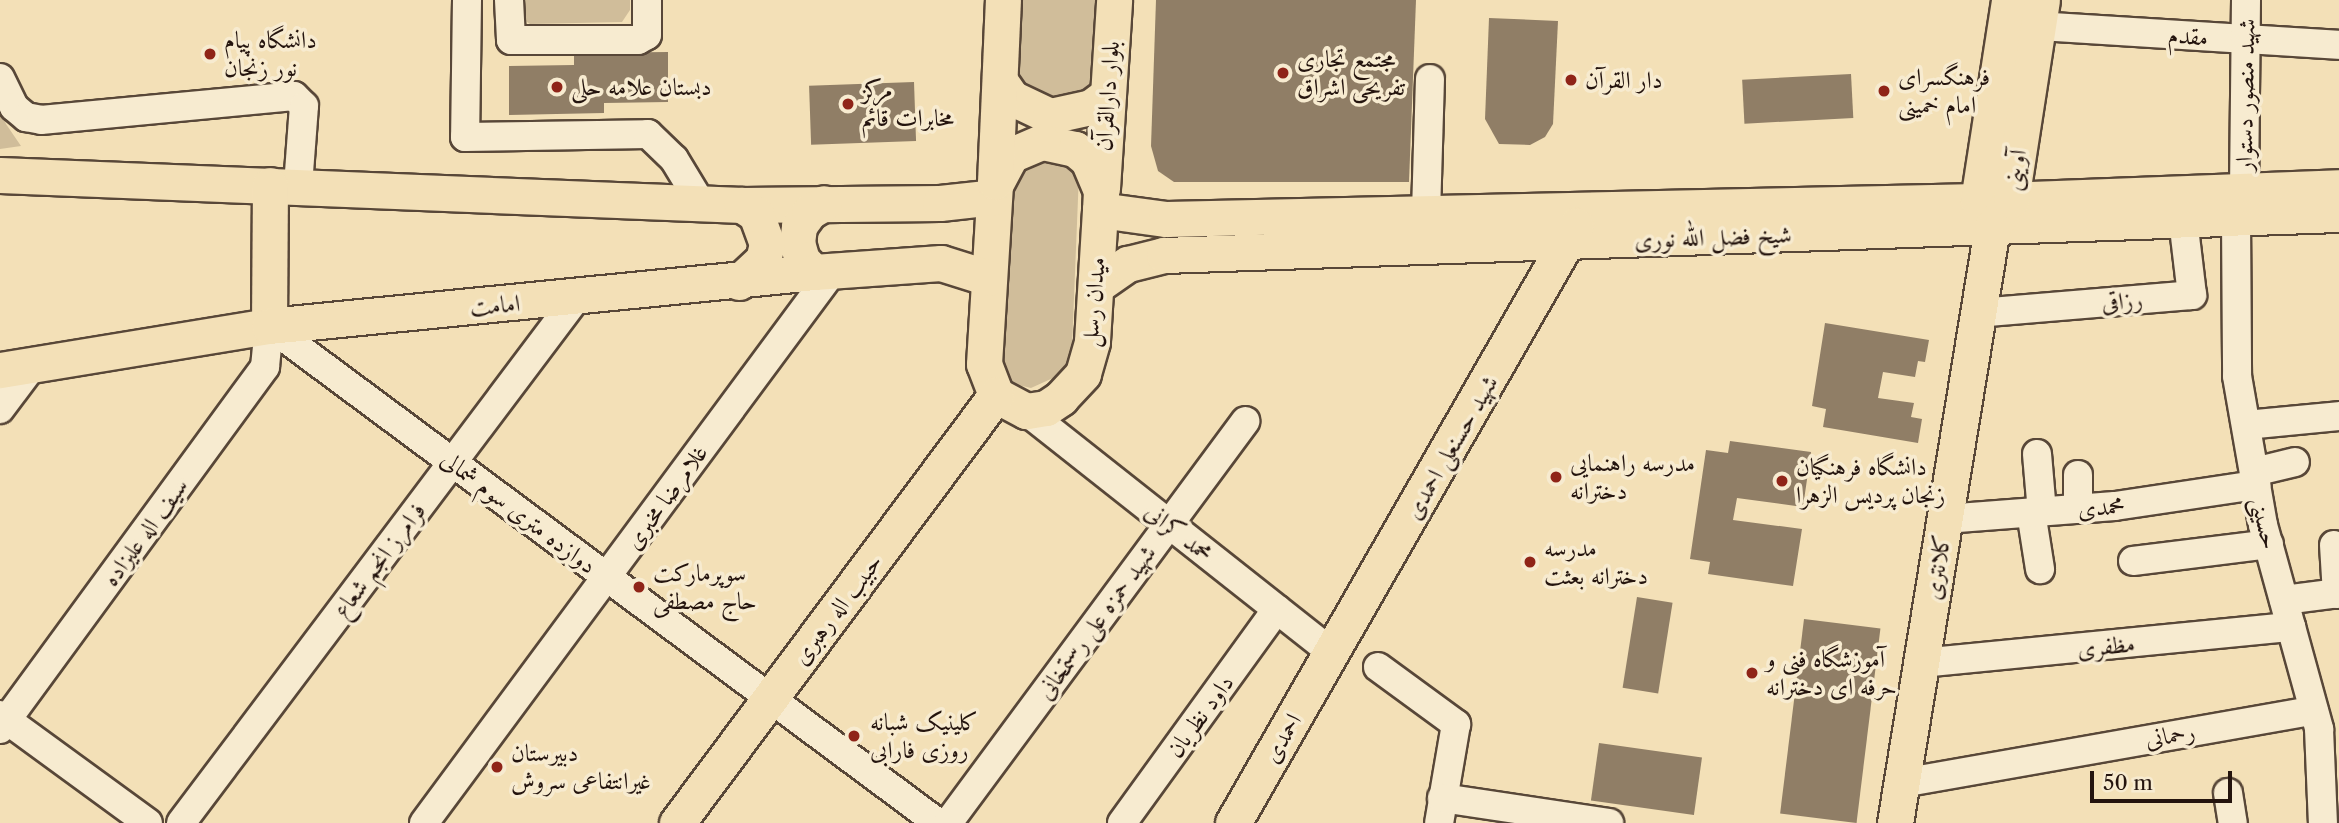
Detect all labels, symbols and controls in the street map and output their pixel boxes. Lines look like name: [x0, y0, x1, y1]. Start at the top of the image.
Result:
street label: شهید منصور دستوار: [2229, 18, 2261, 172]
street label: مقدم: [2167, 20, 2209, 52]
place label: دانشگاه پیام نور زنجان: [224, 26, 317, 82]
street label: بلوار دارالقرآن: [1089, 40, 1125, 152]
place label: مجتمع تجاری تفریحی اشراق: [1297, 45, 1405, 101]
marker: دانشگاه پیام نور زنجان: [202, 46, 218, 62]
place label: فرهنگسرای امام خمینی: [1898, 63, 1990, 119]
marker: مجتمع تجاری تفریحی اشراق: [1275, 65, 1291, 81]
place label: دار القرآن: [1585, 66, 1663, 94]
marker: دار القرآن: [1563, 72, 1579, 88]
place label: دبستان علامه حلی: [571, 73, 712, 101]
place label: مرکز مخابرات قائم: [862, 76, 954, 132]
marker: دبستان علامه حلی: [549, 79, 565, 95]
marker: فرهنگسرای امام خمینی: [1876, 83, 1892, 99]
marker: مرکز مخابرات قائم: [840, 96, 856, 112]
street label: آوینی: [1998, 147, 2032, 193]
street label: شیخ فضل الله نوری: [1634, 220, 1792, 254]
street label: میدان رسل: [1075, 256, 1111, 348]
street label: رزاقی: [2100, 285, 2144, 317]
street label: امامت: [469, 288, 521, 322]
street label: شهید حسنعلی احمدی: [1398, 370, 1504, 524]
street label: غلامرضا مخبری: [618, 439, 714, 555]
street label: دوازده متری سوم شمالی: [436, 444, 602, 580]
place label: مدرسه راهنمایی دخترانه: [1570, 449, 1695, 505]
place label: دانشگاه فرهنگیان زنجان پردیس الزهرا: [1796, 453, 1945, 509]
marker: مدرسه راهنمایی دخترانه: [1548, 469, 1564, 485]
street label: سیف اله علیزاده: [96, 472, 194, 592]
marker: دانشگاه فرهنگیان زنجان پردیس الزهرا: [1774, 473, 1790, 489]
street label: محمدی: [2076, 491, 2126, 523]
street label: حسینی: [2245, 494, 2285, 552]
street label: فرامرز انجم شعاع: [326, 497, 432, 623]
street label: محمد کرانی: [1139, 497, 1219, 567]
street label: کلانتری: [1918, 532, 1956, 602]
place label: مدرسه دخترانه بعثت: [1544, 534, 1648, 590]
street label: شهید حمزه علی رستمخانی: [1030, 539, 1162, 705]
street label: حبیب اله رهبری: [786, 548, 888, 670]
marker: مدرسه دخترانه بعثت: [1522, 554, 1538, 570]
place label: سوپرمارکت حاج مصطفی: [653, 559, 757, 615]
marker: سوپرمارکت حاج مصطفی: [631, 579, 647, 595]
street label: مظفری: [2076, 629, 2136, 663]
place label: آموزشگاه فنی و حرفه ای دخترانه: [1766, 645, 1897, 701]
marker: آموزشگاه فنی و حرفه ای دخترانه: [1744, 665, 1760, 681]
street label: داود نظریان: [1160, 669, 1240, 763]
place label: کلینیک شبانه روزی فارابی: [870, 708, 978, 764]
street label: احمدی: [1256, 708, 1308, 768]
street label: رحمانی: [2143, 716, 2197, 754]
marker: کلینیک شبانه روزی فارابی: [844, 726, 864, 746]
place label: دبیرستان غیرانتفاعی سروش: [511, 739, 651, 795]
scale bar: [2094, 756, 2236, 800]
marker: دبیرستان غیرانتفاعی سروش: [489, 759, 505, 775]
text: 50 m: [2103, 770, 2153, 795]

